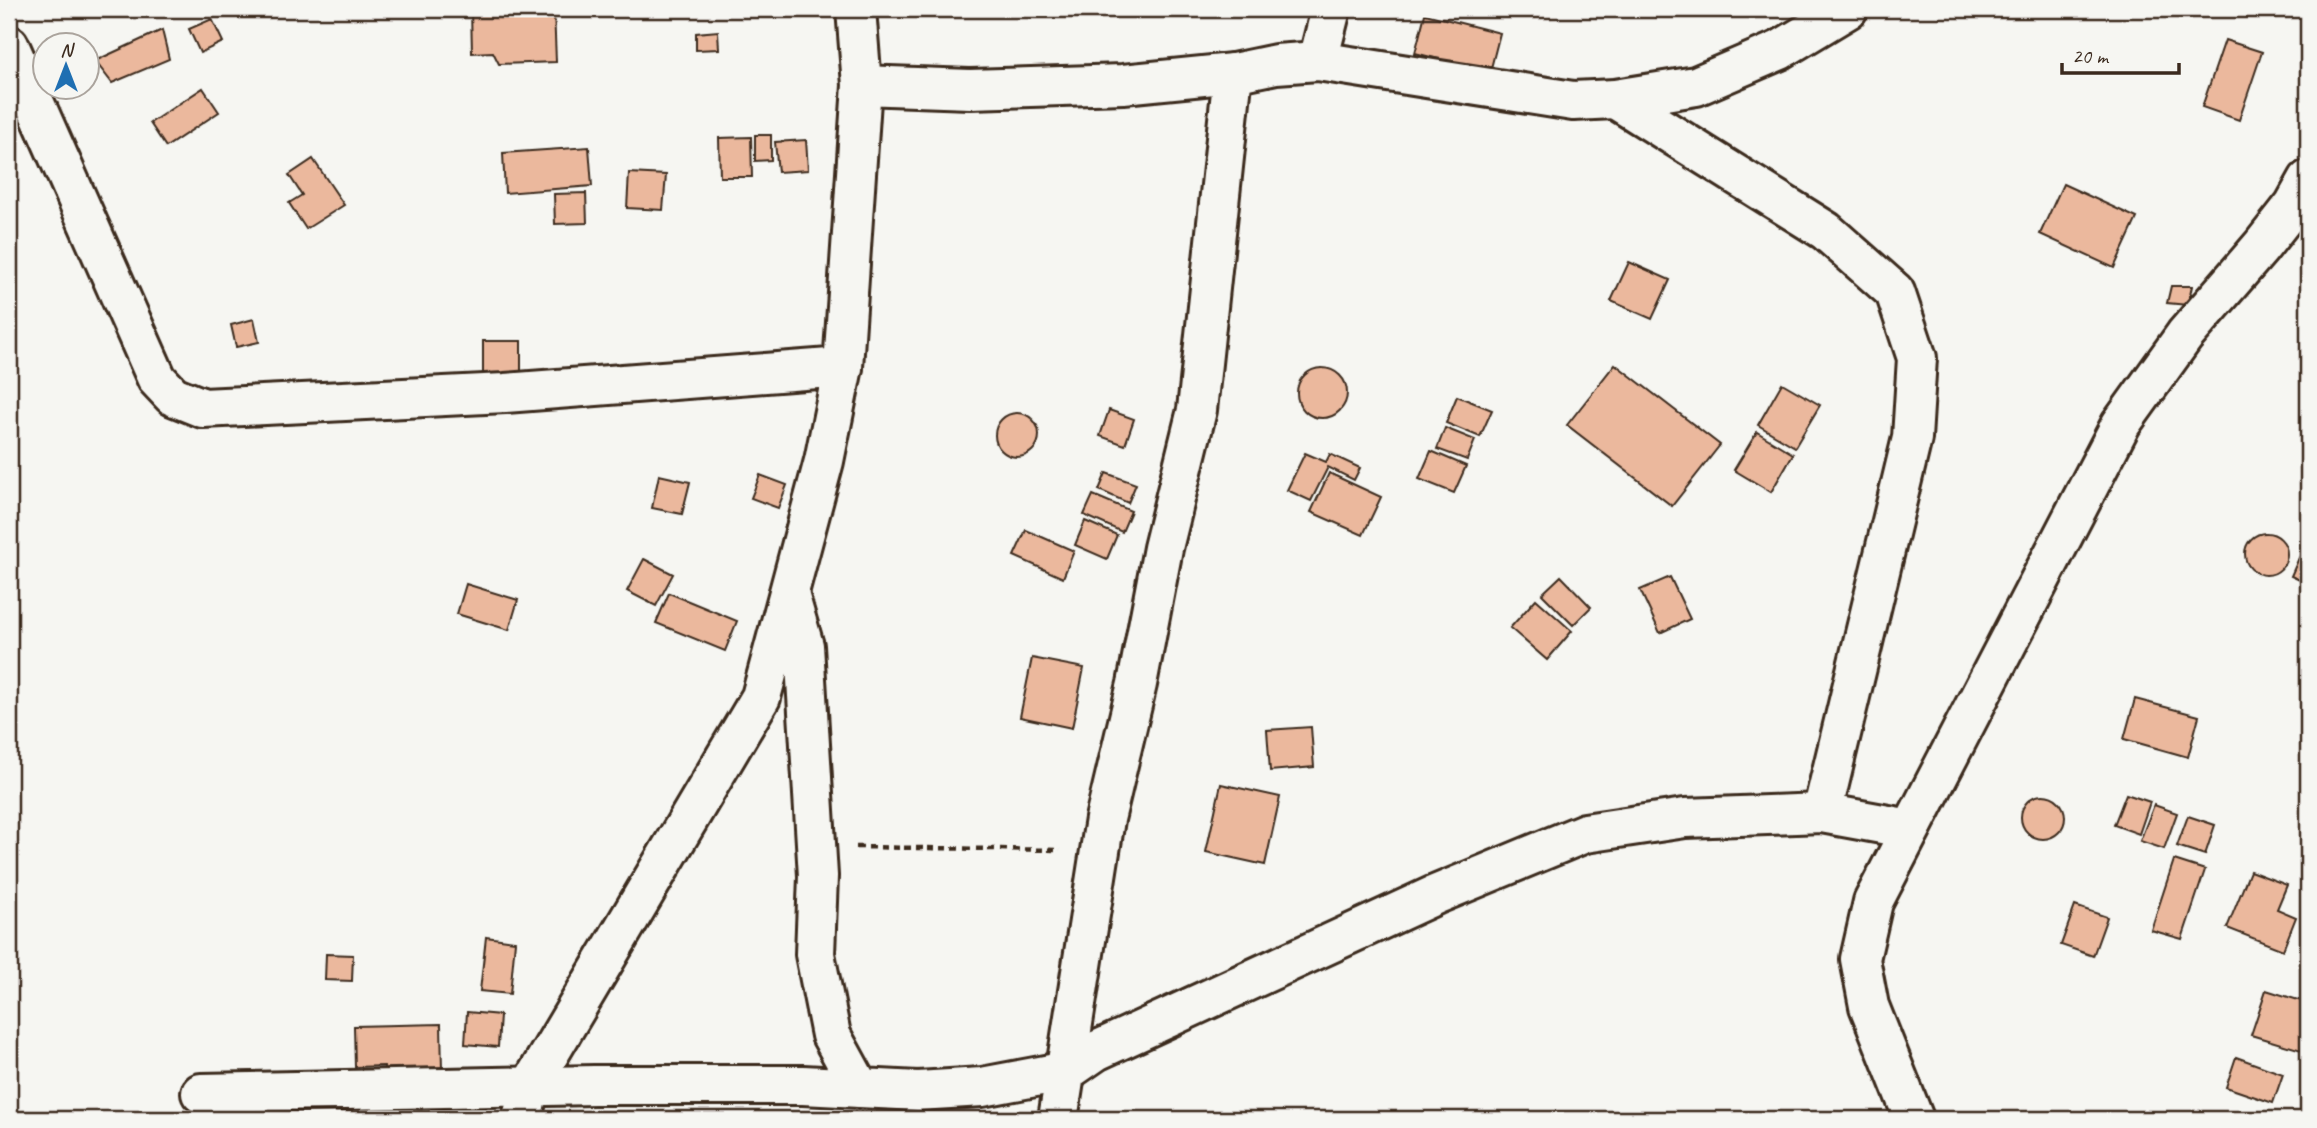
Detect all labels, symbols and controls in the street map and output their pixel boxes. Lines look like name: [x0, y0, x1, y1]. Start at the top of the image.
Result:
north arrow: [32, 32, 102, 102]
scale bar: [2062, 32, 2179, 76]
text: N: [60, 38, 75, 62]
text: 20 m: [2072, 43, 2110, 69]

